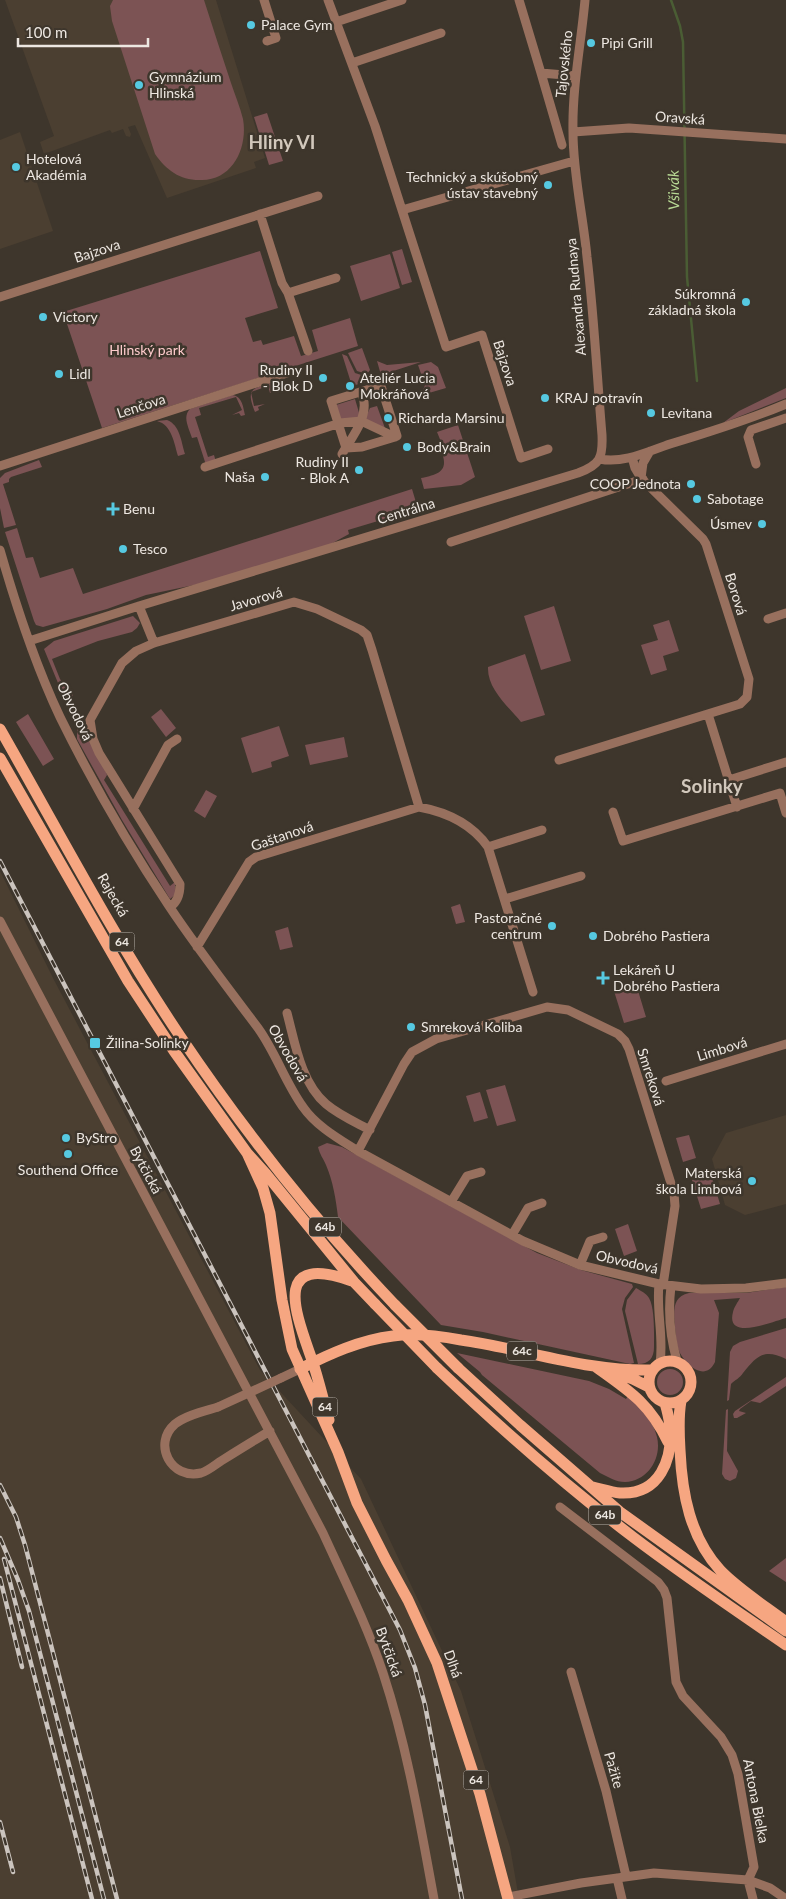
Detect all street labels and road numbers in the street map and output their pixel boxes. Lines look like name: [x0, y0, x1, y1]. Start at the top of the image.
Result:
street label: Tajovského: [552, 29, 576, 99]
street label: Oravská: [654, 107, 706, 128]
street label: Bajzova: [72, 235, 122, 266]
street label: Alexandra Rudnaya: [562, 238, 589, 357]
street label: Bajzova: [490, 338, 521, 388]
street label: Lenčova: [114, 390, 167, 421]
street label: Centrálna: [375, 494, 437, 527]
street label: Borová: [722, 571, 751, 617]
street label: Javorová: [228, 583, 284, 614]
street label: Obvodová: [54, 679, 97, 743]
street label: Gaštanová: [248, 817, 315, 854]
street label: Rajecká: [94, 870, 133, 919]
road number: 64: [110, 932, 134, 952]
street label: Obvodová: [265, 1021, 312, 1084]
street label: Limbová: [695, 1033, 749, 1064]
street label: Smreková: [634, 1046, 669, 1108]
street label: Bytčická: [127, 1143, 166, 1197]
road number: 64b: [309, 1218, 341, 1236]
street label: Obvodová: [594, 1246, 660, 1277]
road number: 64c: [507, 1342, 537, 1360]
road number: 64: [312, 1398, 338, 1416]
road number: 64b: [589, 1506, 621, 1524]
street label: Bytčická: [373, 1625, 406, 1679]
street label: Dlhá: [441, 1647, 466, 1680]
street label: Pažite: [601, 1750, 628, 1790]
street label: Antona Bielka: [740, 1757, 773, 1845]
road number: 64: [464, 1770, 488, 1790]

